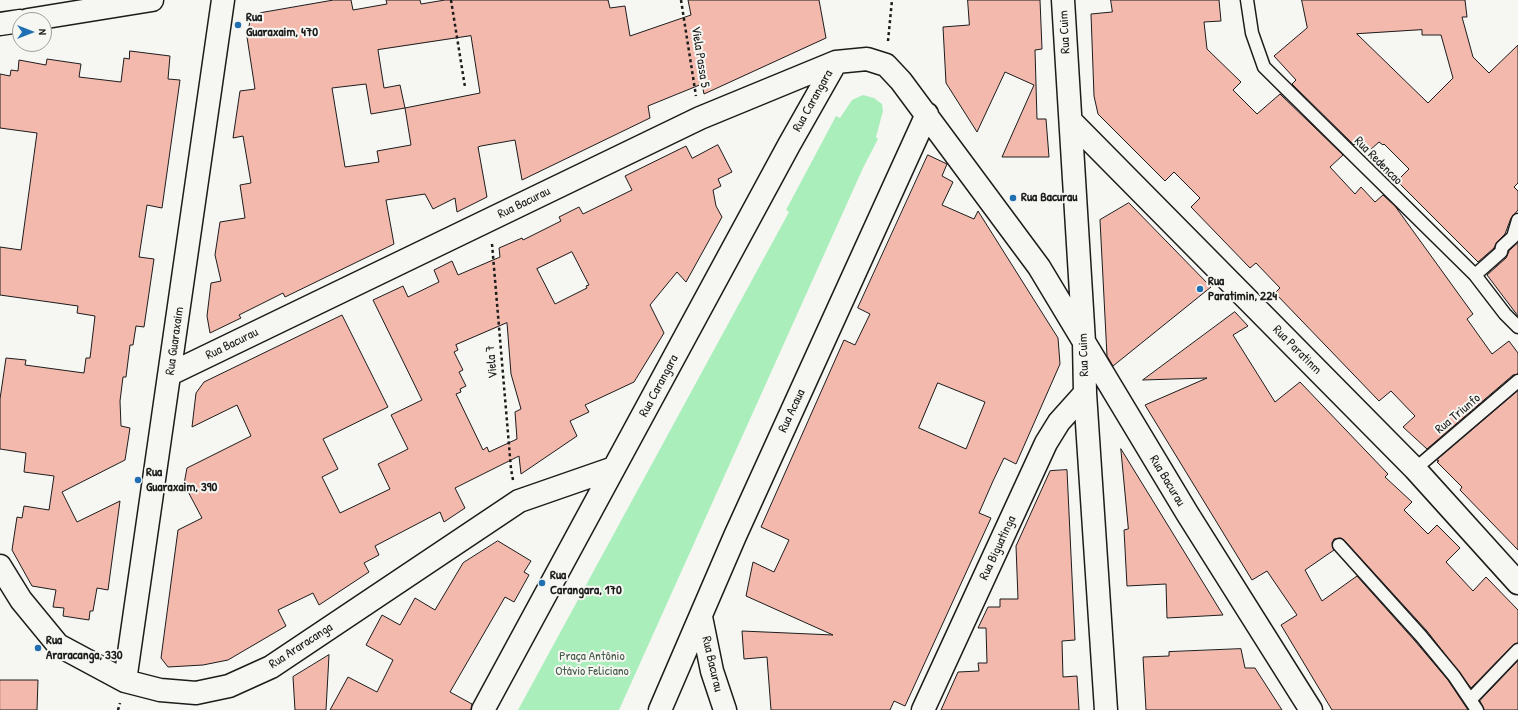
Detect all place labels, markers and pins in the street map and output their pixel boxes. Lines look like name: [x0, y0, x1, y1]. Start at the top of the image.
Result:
place label: Rua Guaraxaim, 470: [246, 10, 318, 41]
marker: Rua Guaraxaim, 470: [233, 20, 243, 30]
place label: Rua Bacurau: [1021, 190, 1077, 206]
marker: Rua Bacurau: [1008, 193, 1018, 203]
place label: Rua Paratimin, 224: [1208, 274, 1277, 305]
marker: Rua Paratimin, 224: [1195, 284, 1205, 294]
place label: Rua Guaraxaim, 390: [146, 465, 217, 496]
marker: Rua Guaraxaim, 390: [133, 475, 143, 485]
place label: Rua Carangara, 170: [550, 568, 622, 599]
marker: Rua Carangara, 170: [537, 578, 547, 588]
place label: Rua Araracanga, 330: [46, 633, 123, 664]
marker: Rua Araracanga, 330: [33, 643, 43, 653]

